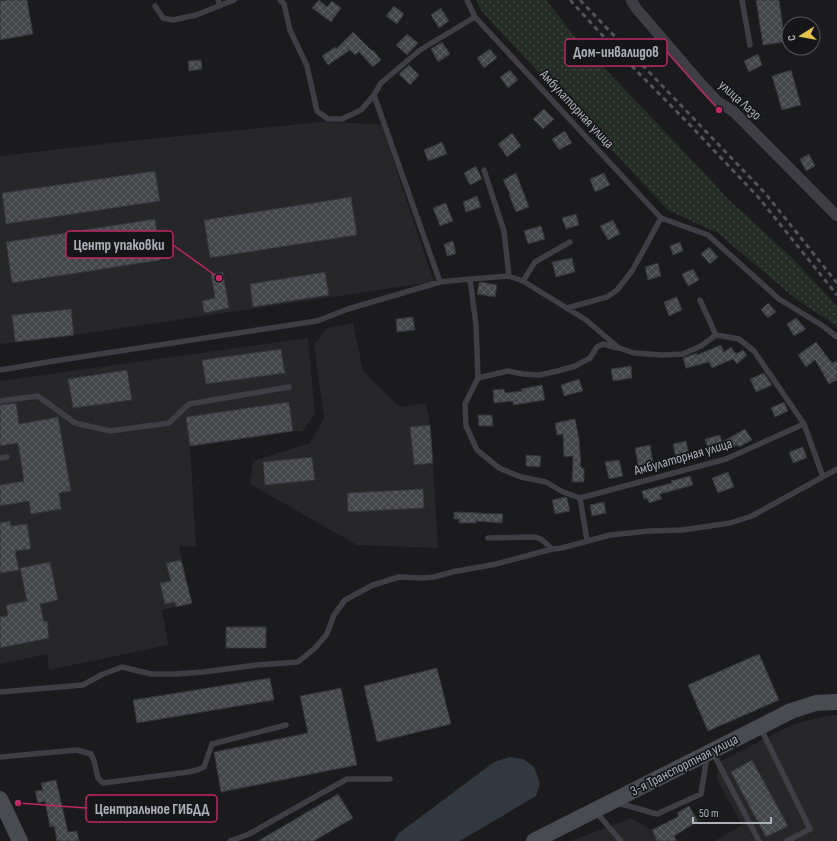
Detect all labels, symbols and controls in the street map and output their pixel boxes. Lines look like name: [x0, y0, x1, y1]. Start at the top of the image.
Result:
north arrow: [781, 16, 821, 56]
text: С: [785, 33, 799, 42]
callout: Дом-инвалидов: [565, 39, 667, 66]
text: Дом-инвалидов: [573, 43, 659, 62]
street label: Амбулаторная улица: [536, 65, 618, 152]
street label: улица Лазо: [715, 76, 765, 124]
callout: Центр упаковки: [66, 231, 173, 258]
text: Центр упаковки: [73, 236, 165, 255]
street label: Амбулаторная улица: [631, 435, 734, 479]
street label: 3-я Транспортная улица: [627, 730, 741, 800]
callout: Центральное ГИБДД: [86, 795, 217, 822]
scale bar: [693, 799, 771, 825]
text: Центральное ГИБДД: [95, 800, 209, 819]
text: 50 m: [699, 806, 719, 821]

